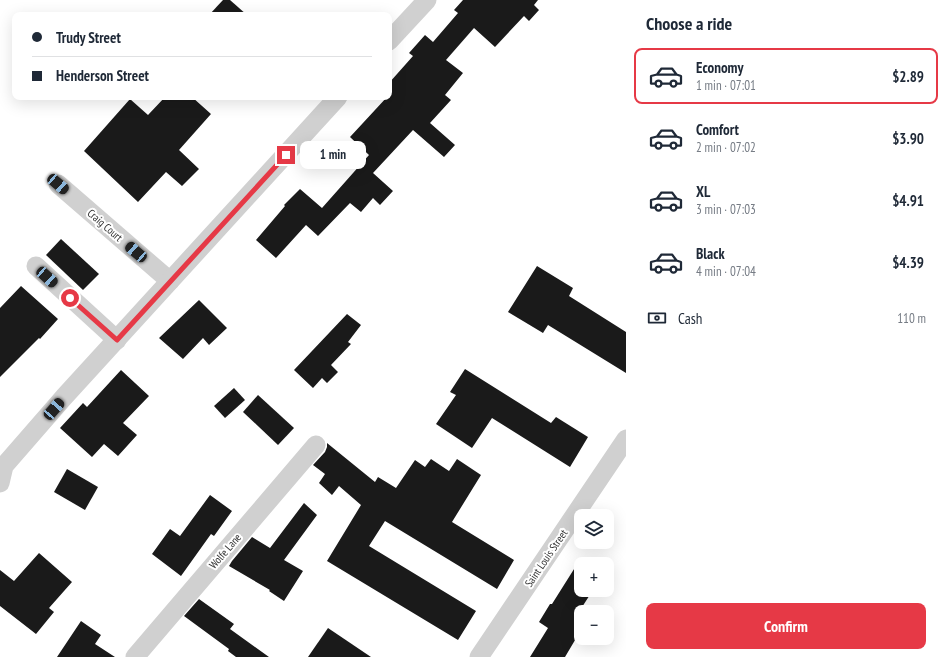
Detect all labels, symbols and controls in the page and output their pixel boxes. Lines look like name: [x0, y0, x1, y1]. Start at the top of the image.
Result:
text: Choose a ride: [646, 12, 732, 35]
text: Trudy Street: [56, 28, 121, 47]
icon: car: [648, 58, 684, 94]
text: Economy: [696, 58, 744, 77]
text: Henderson Street: [56, 66, 149, 85]
text: $2.89: [892, 67, 924, 86]
text: 1 min · 07:01: [696, 77, 756, 94]
icon: car: [648, 120, 684, 156]
text: Comfort: [696, 120, 739, 139]
text: $3.90: [892, 129, 924, 148]
text: 2 min · 07:02: [696, 139, 756, 156]
callout: 1 min: [300, 141, 366, 169]
route end: [277, 146, 295, 164]
text: 1 min: [320, 146, 346, 163]
car: [45, 172, 71, 196]
icon: car: [648, 182, 684, 218]
text: XL: [696, 182, 710, 201]
text: $4.91: [892, 191, 924, 210]
text: 3 min · 07:03: [696, 201, 756, 218]
street label: Craig Court: [84, 206, 126, 244]
car: [123, 240, 149, 264]
icon: car: [648, 244, 684, 280]
text: Black: [696, 244, 725, 263]
text: $4.39: [892, 253, 924, 272]
text: 4 min · 07:04: [696, 263, 756, 280]
car: [34, 265, 60, 289]
route start: [61, 289, 79, 307]
icon: cash: [646, 307, 668, 329]
text: Cash: [678, 309, 702, 328]
text: 110 m: [897, 310, 926, 327]
car: [42, 396, 66, 422]
map controls: [574, 509, 614, 645]
button: layers: [574, 509, 614, 549]
street label: Saint Louis Street: [522, 527, 570, 589]
street label: Wolfe Lane: [206, 530, 244, 571]
button: +: [574, 557, 614, 597]
button: Confirm: [646, 603, 926, 649]
button: −: [574, 605, 614, 645]

